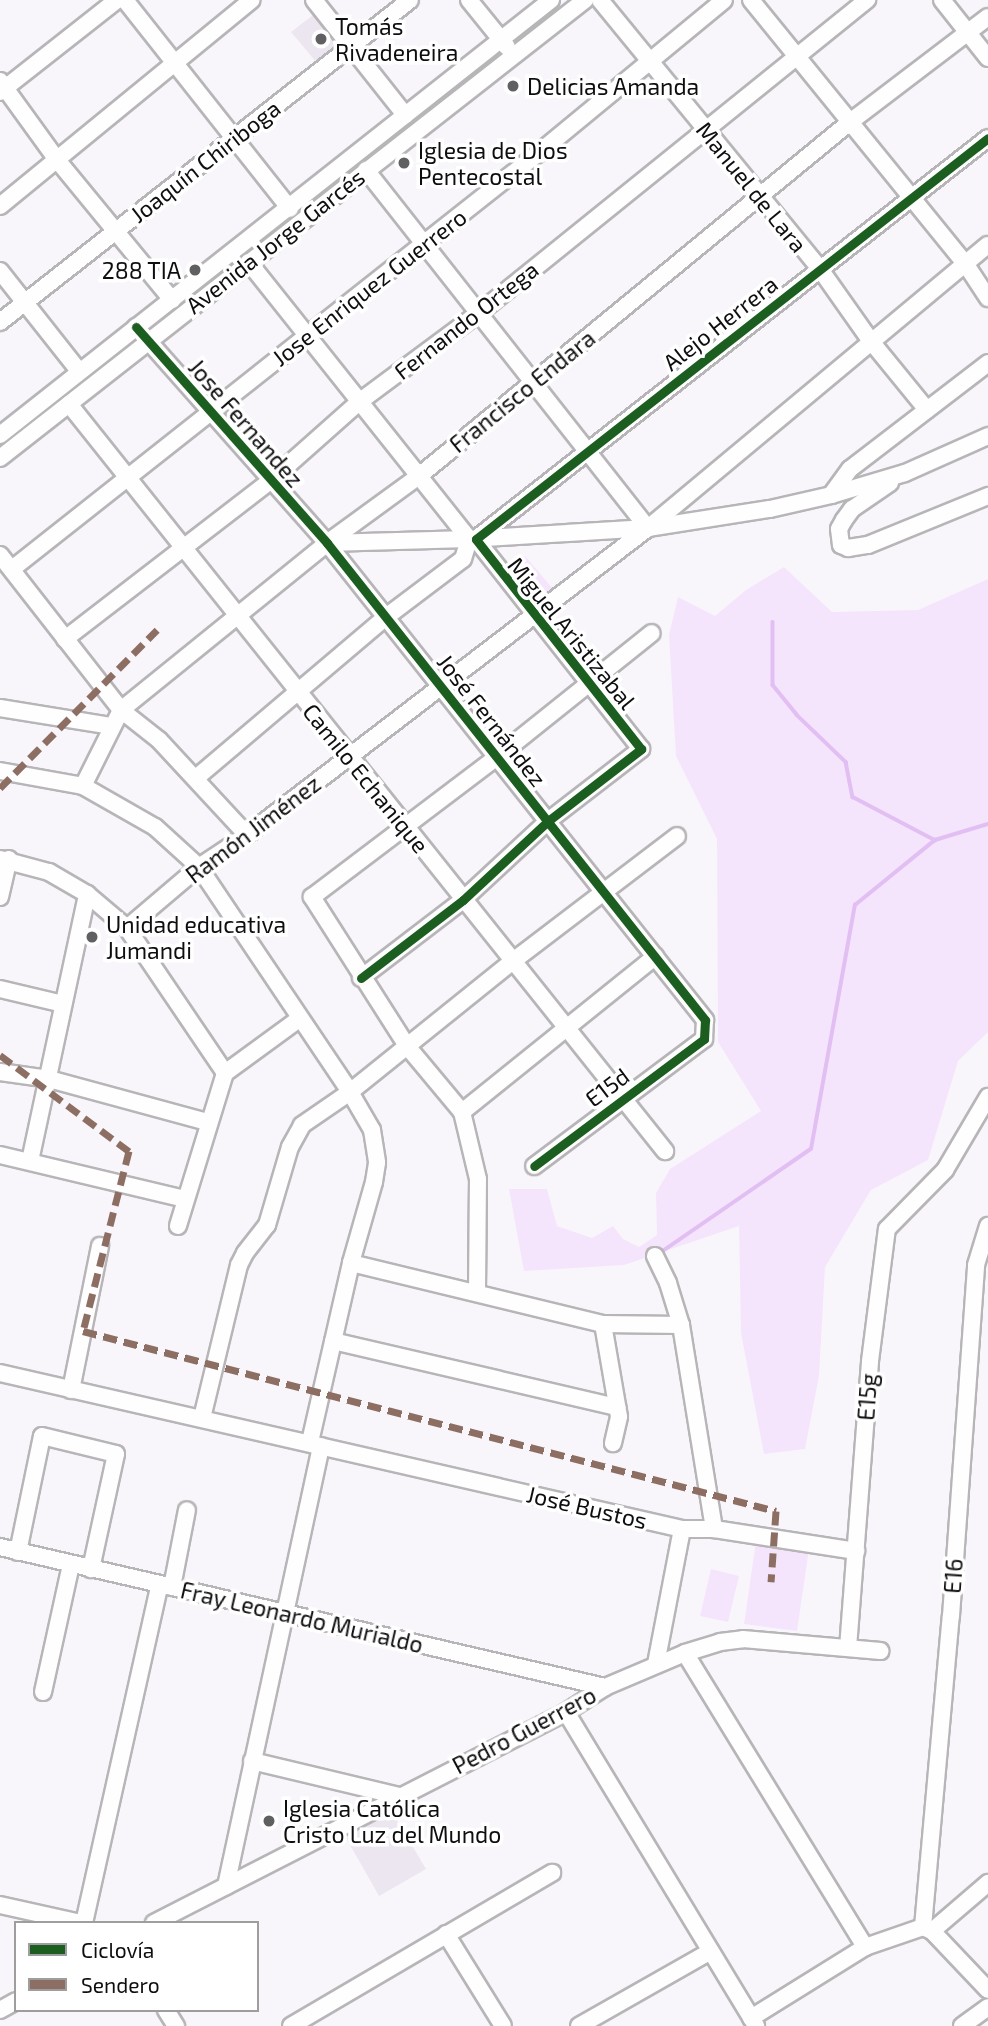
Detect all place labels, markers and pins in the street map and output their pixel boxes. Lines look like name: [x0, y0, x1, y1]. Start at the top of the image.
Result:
place label: Tomás Rivadeneira: [335, 12, 458, 66]
marker: Tomás Rivadeneira: [313, 31, 329, 47]
place label: Delicias Amanda: [527, 72, 700, 100]
marker: Delicias Amanda: [505, 78, 521, 94]
place label: Iglesia de Dios Pentecostal: [418, 136, 568, 190]
marker: Iglesia de Dios Pentecostal: [396, 155, 412, 171]
place label: 288 TIA: [101, 256, 181, 284]
marker: 288 TIA: [187, 262, 203, 278]
place label: Unidad educativa Jumandi: [106, 910, 286, 964]
marker: Unidad educativa Jumandi: [84, 929, 100, 945]
place label: Iglesia Católica Cristo Luz del Mundo: [283, 1794, 502, 1848]
marker: Iglesia Católica Cristo Luz del Mundo: [261, 1813, 277, 1829]

